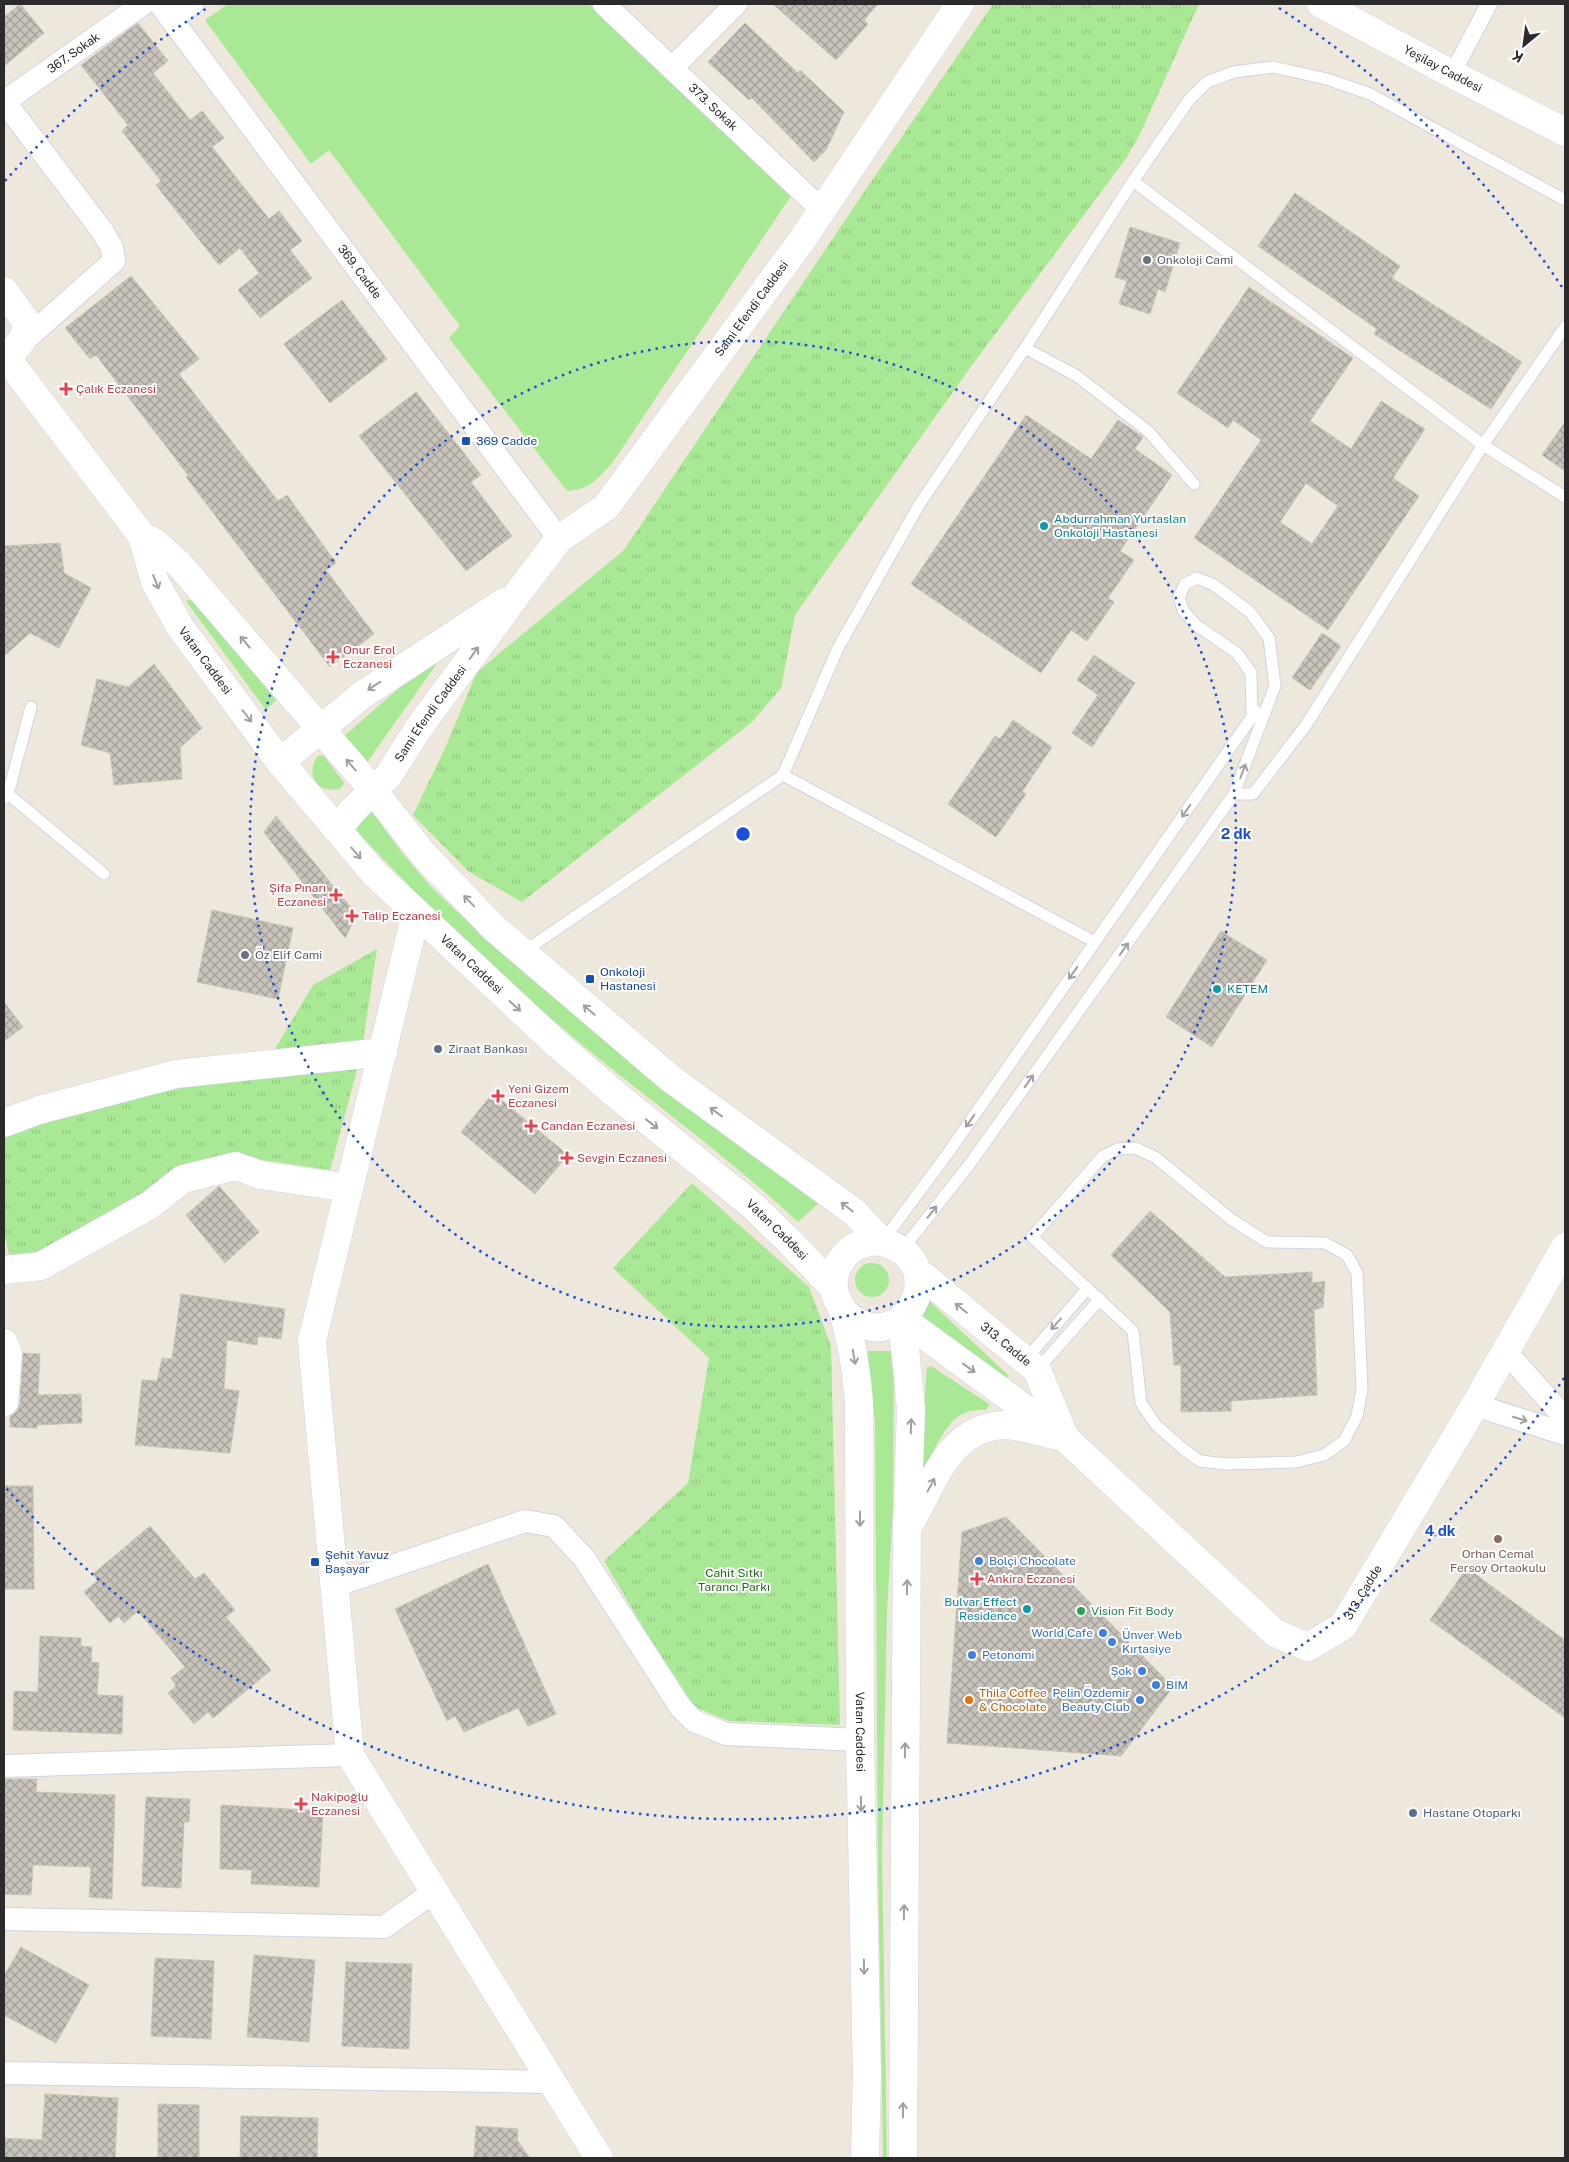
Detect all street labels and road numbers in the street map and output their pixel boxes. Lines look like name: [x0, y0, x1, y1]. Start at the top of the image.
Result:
street label: 367. Sokak: [45, 30, 103, 76]
street label: Yeşilay Caddesi: [1401, 42, 1484, 95]
street label: 373. Sokak: [686, 81, 741, 134]
street label: 369. Cadde: [335, 242, 385, 302]
street label: Sami Efendi Caddesi: [712, 258, 791, 359]
street label: Vatan Caddesi: [175, 624, 234, 697]
street label: Sami Efendi Caddesi: [392, 663, 469, 765]
street label: Vatan Caddesi: [437, 932, 506, 997]
street label: Vatan Caddesi: [744, 1197, 810, 1263]
street label: 313. Cadde: [978, 1319, 1034, 1369]
street label: 313. Cadde: [1341, 1562, 1385, 1623]
street label: Vatan Caddesi: [853, 1692, 868, 1772]

